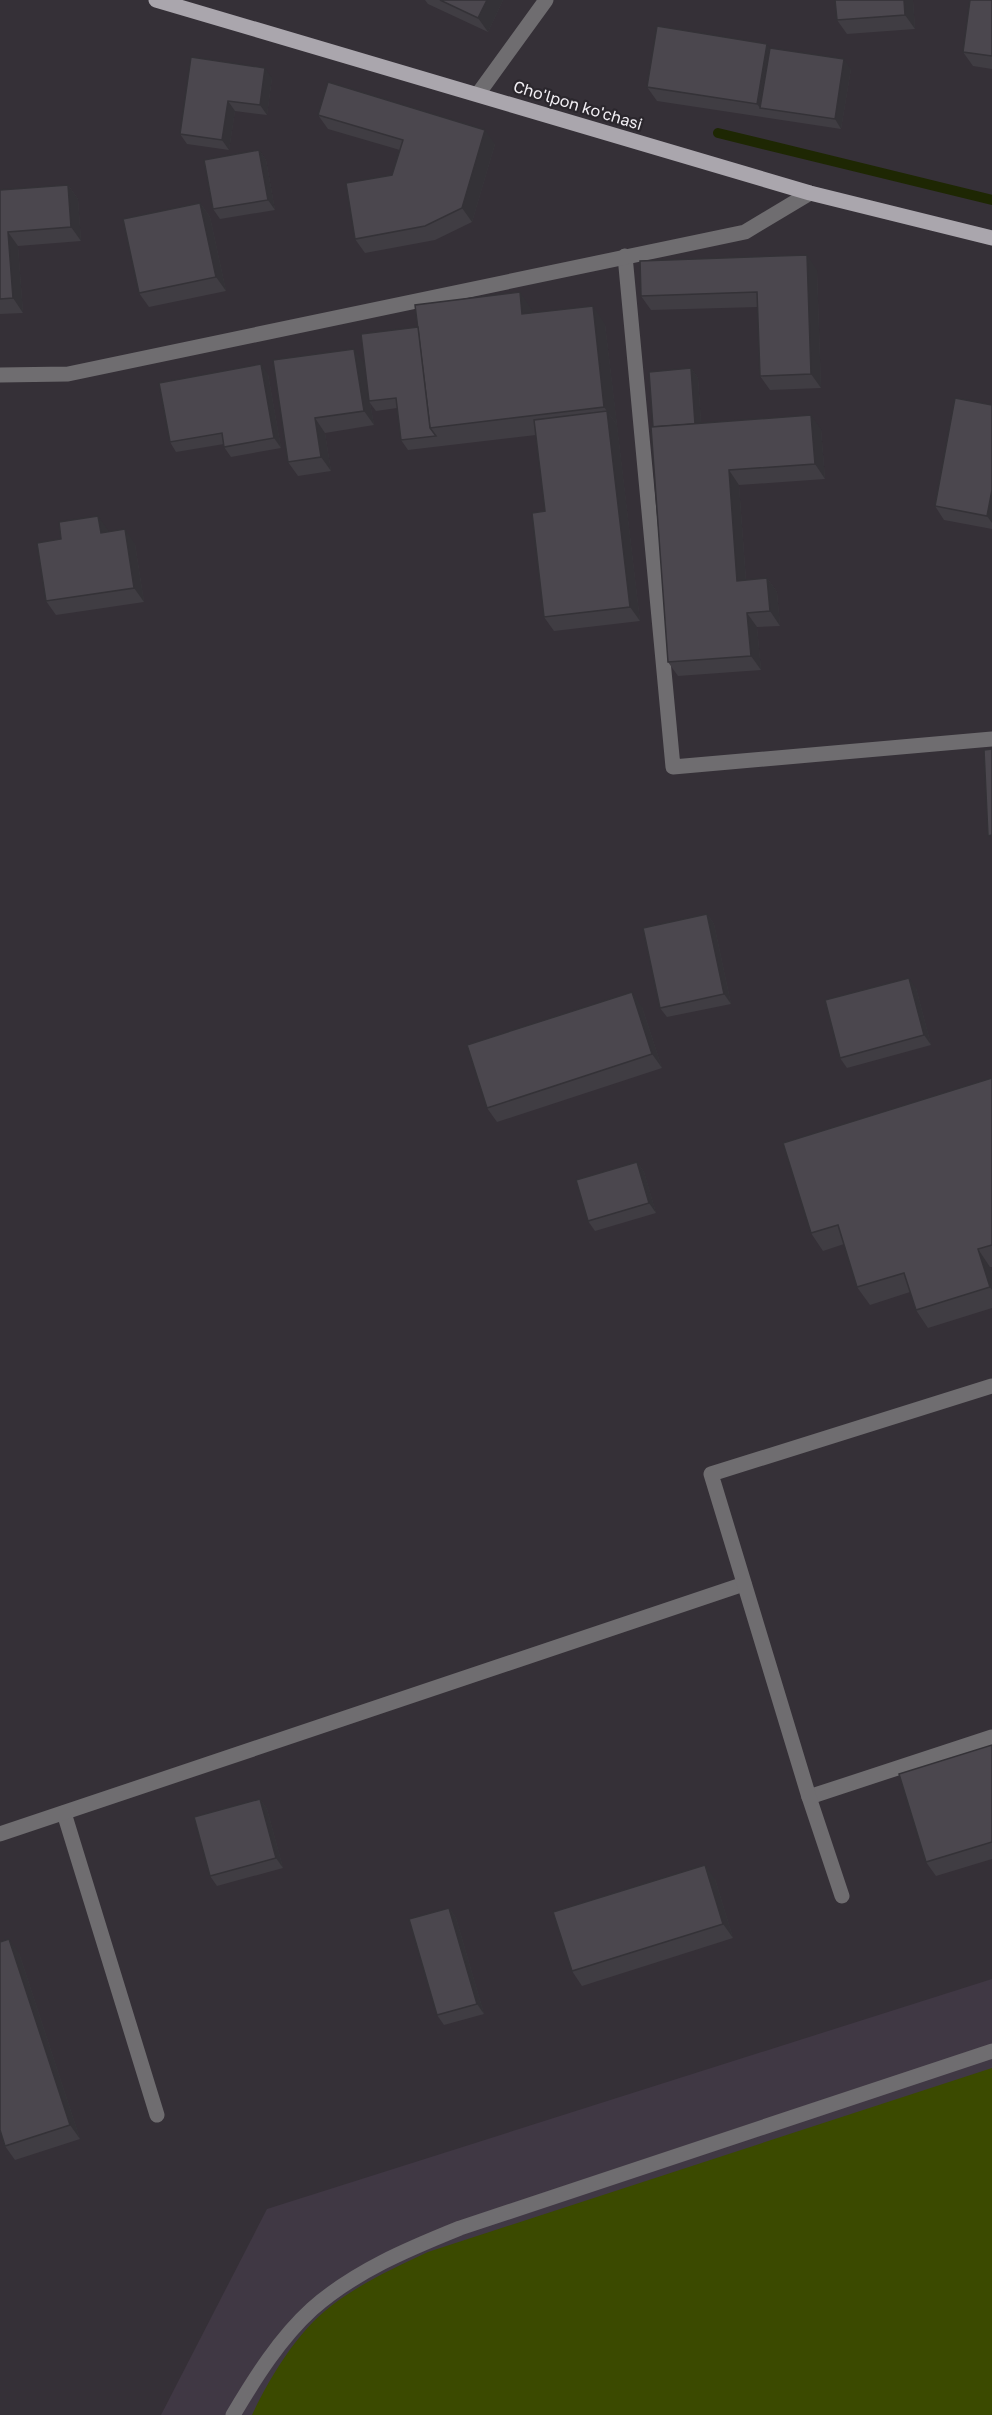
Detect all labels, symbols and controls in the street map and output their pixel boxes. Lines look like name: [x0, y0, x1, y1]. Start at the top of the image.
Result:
street label: Cho'lpon ko'chasi: [511, 76, 645, 134]

